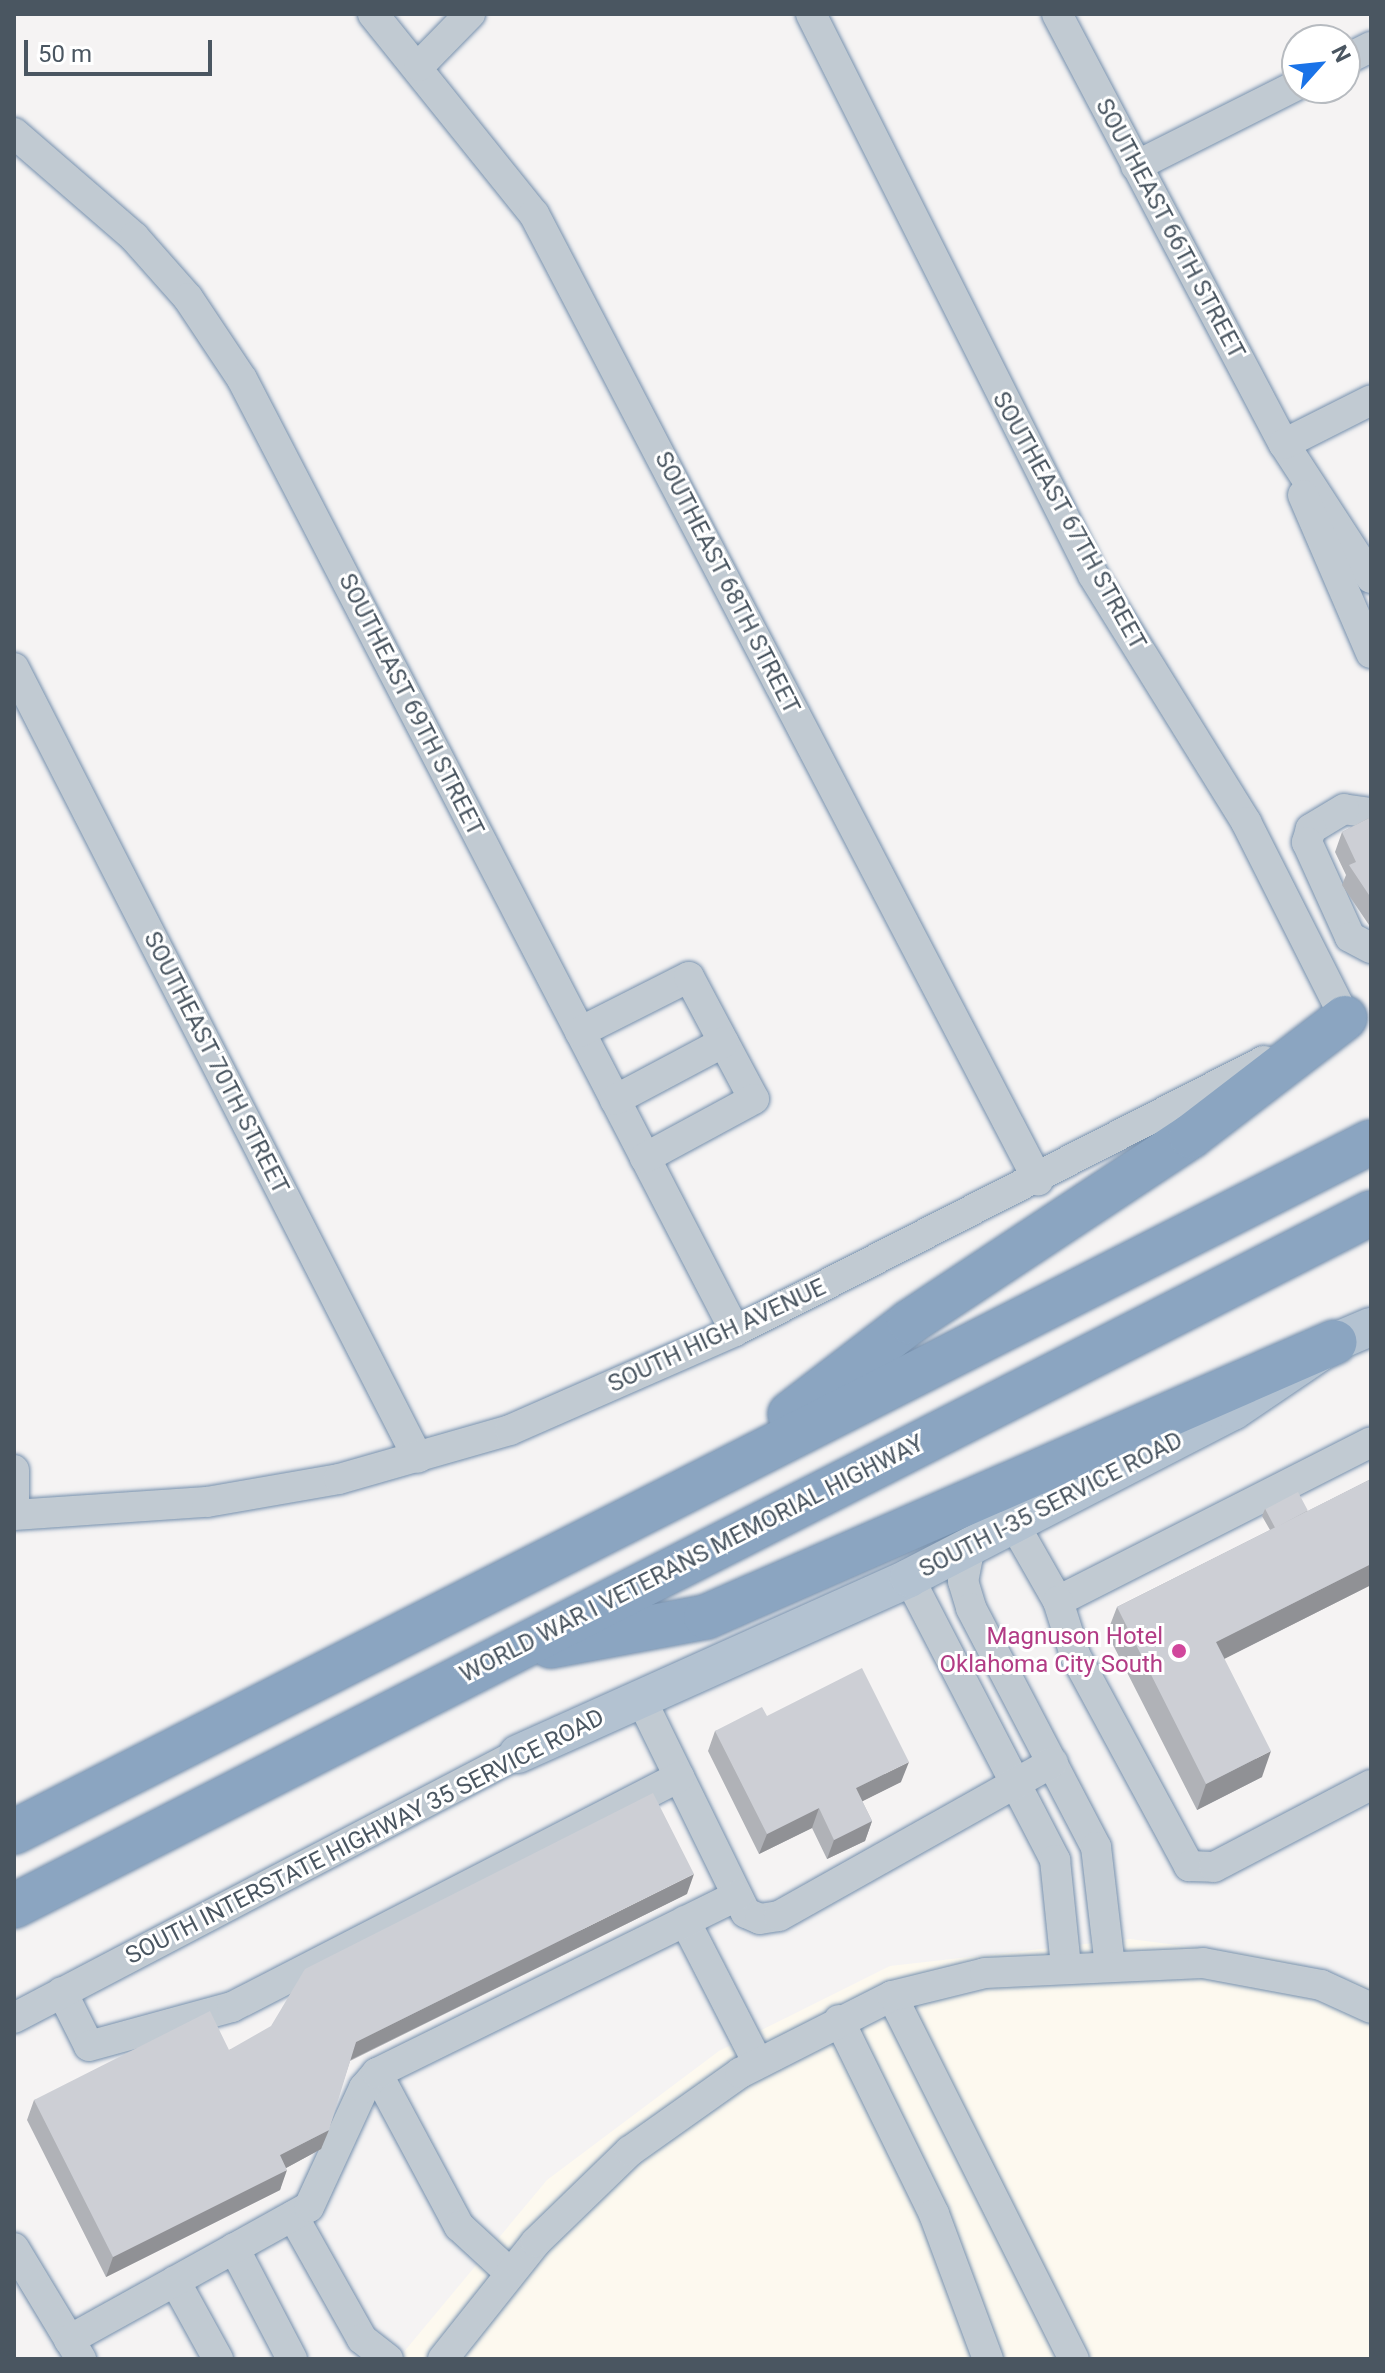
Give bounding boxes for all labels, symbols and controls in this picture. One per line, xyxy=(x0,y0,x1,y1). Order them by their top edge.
scale bar xyxy=(28,24,216,74)
north arrow xyxy=(1281,24,1361,104)
text: 50 m xyxy=(38,40,92,68)
text: N xyxy=(1326,41,1356,66)
street label: SOUTHEAST 66TH STREET xyxy=(1089,94,1251,364)
street label: SOUTHEAST 67TH STREET xyxy=(986,387,1152,655)
street label: SOUTHEAST 68TH STREET xyxy=(648,447,806,719)
street label: SOUTHEAST 69TH STREET xyxy=(332,569,490,841)
street label: SOUTHEAST 70TH STREET xyxy=(137,927,295,1199)
street label: SOUTH HIGH AVENUE xyxy=(604,1273,830,1399)
street label: SOUTH I-35 SERVICE ROAD xyxy=(914,1426,1188,1584)
street label: WORLD WAR I VETERANS MEMORIAL HIGHWAY xyxy=(455,1429,929,1689)
place label: Magnuson Hotel Oklahoma City South xyxy=(940,1623,1163,1679)
marker: Magnuson Hotel Oklahoma City South xyxy=(1170,1642,1188,1660)
street label: SOUTH INTERSTATE HIGHWAY 35 SERVICE ROAD xyxy=(121,1703,609,1971)

